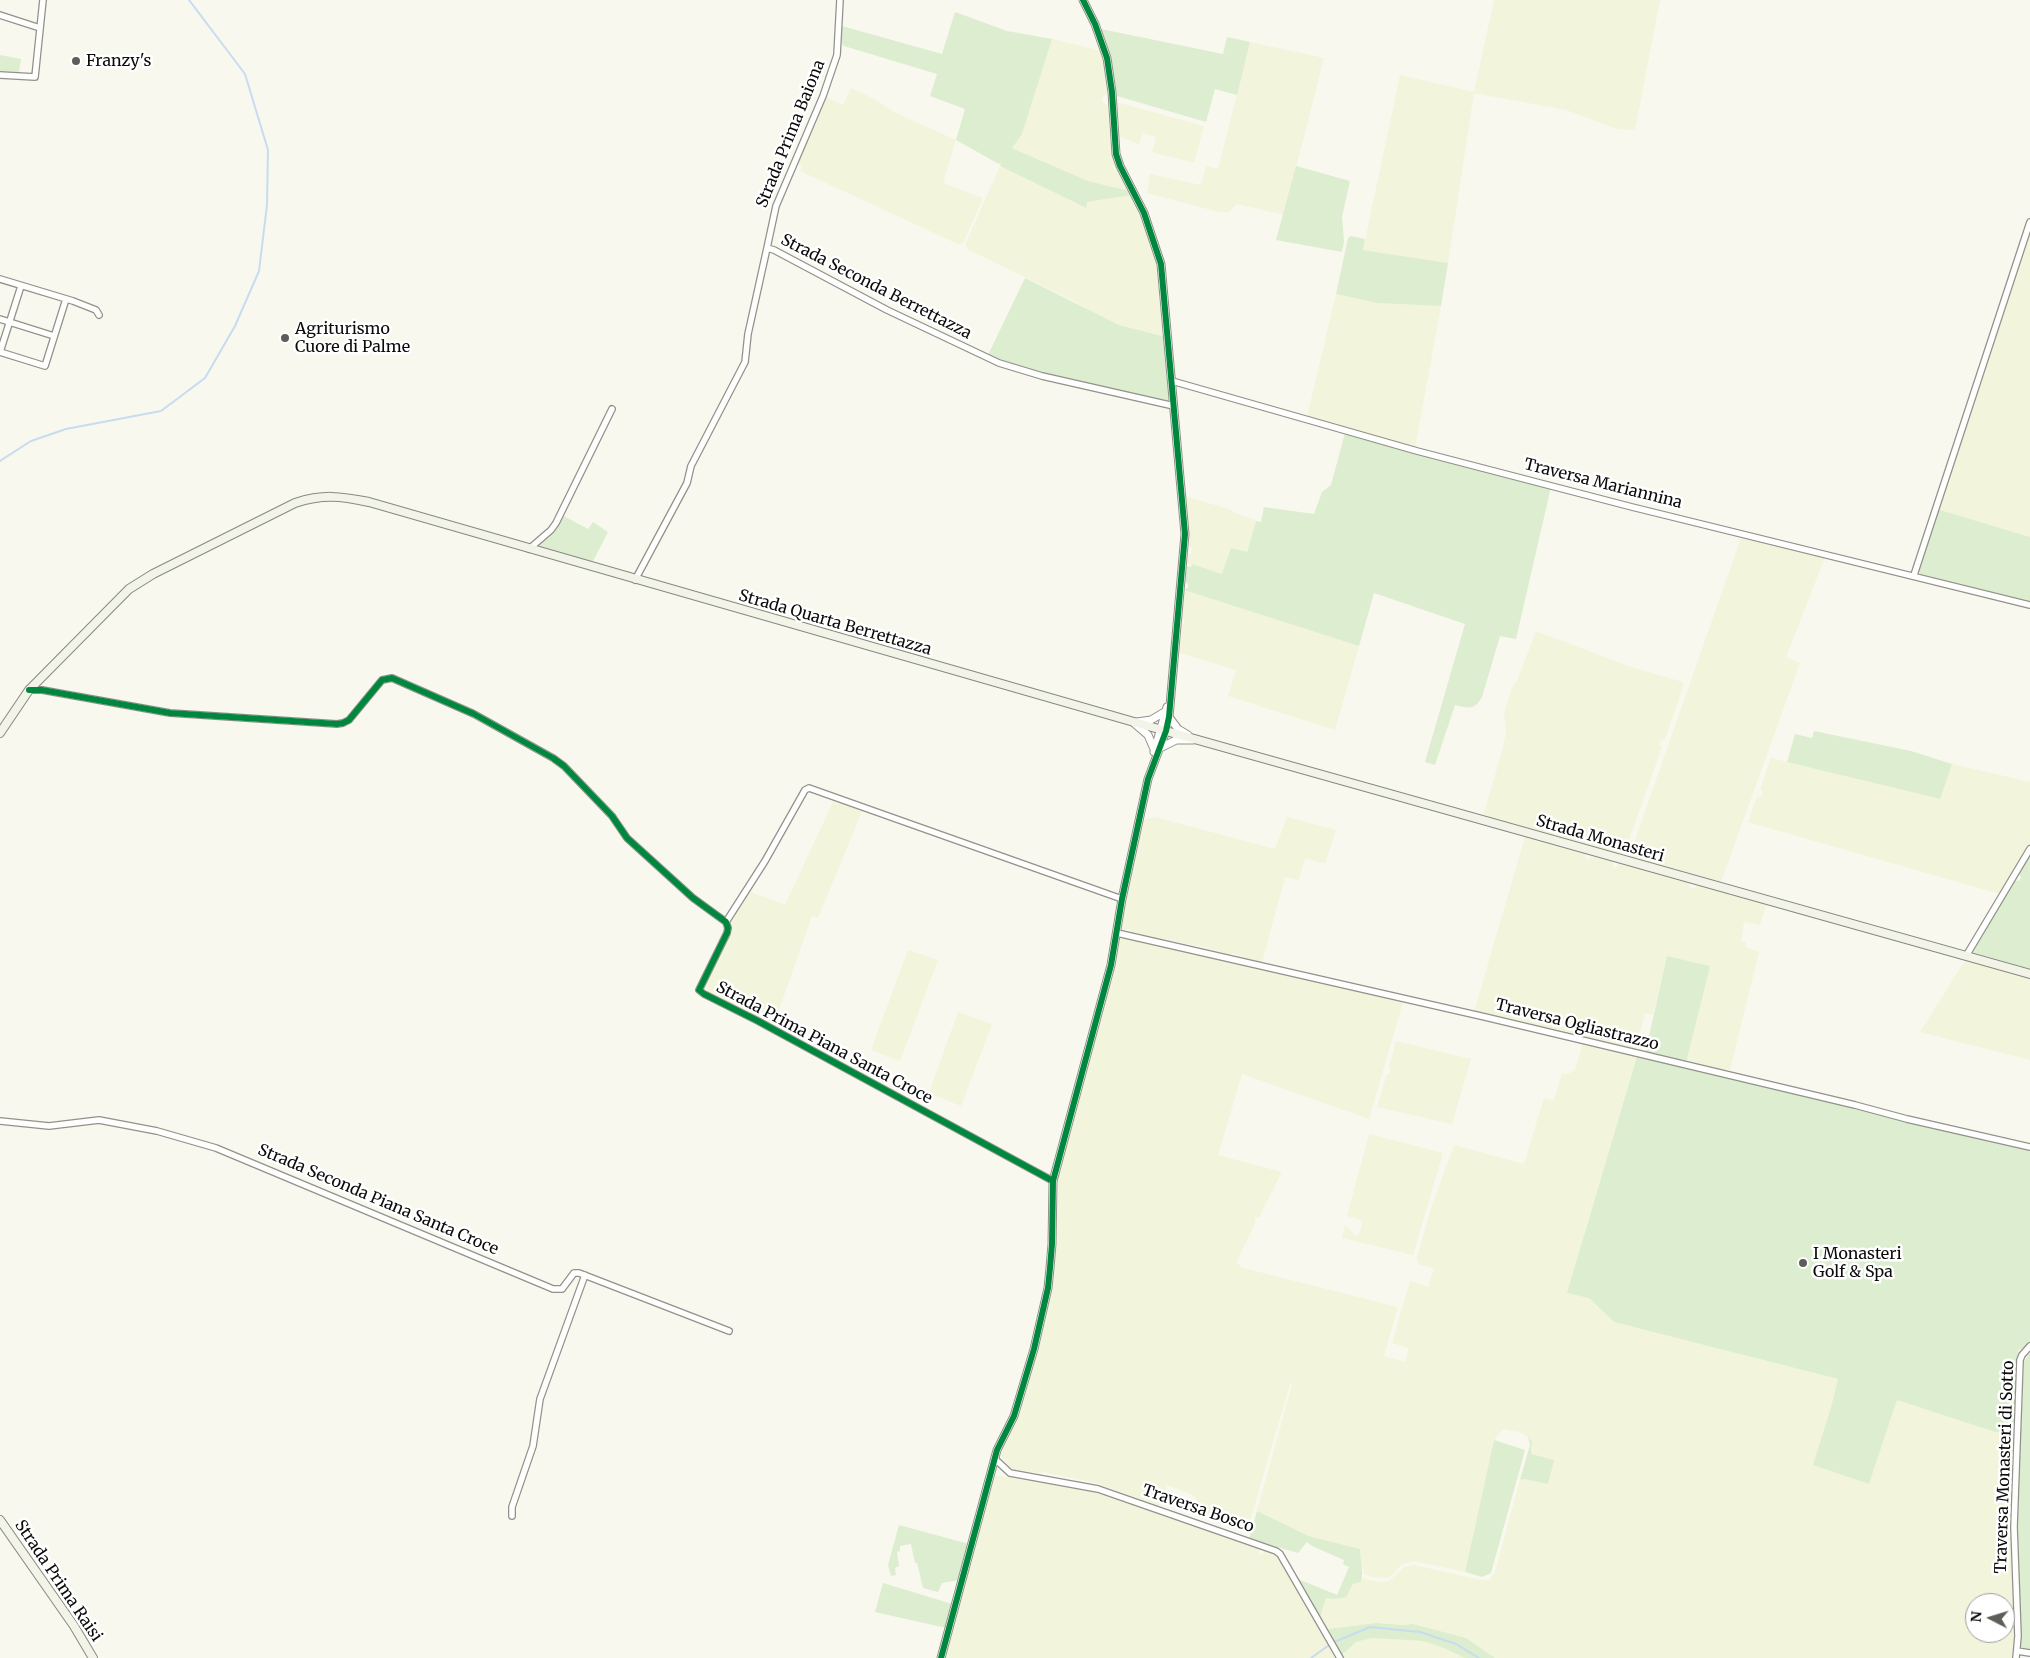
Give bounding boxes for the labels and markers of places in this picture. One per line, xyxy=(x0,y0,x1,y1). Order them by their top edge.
place label: Franzy's xyxy=(86,51,151,71)
marker: Franzy's xyxy=(70,55,82,67)
place label: Agriturismo Cuore di Palme xyxy=(295,319,410,357)
marker: Agriturismo Cuore di Palme xyxy=(279,332,291,344)
place label: I Monasteri Golf & Spa xyxy=(1813,1244,1902,1282)
marker: I Monasteri Golf & Spa xyxy=(1797,1257,1809,1269)

